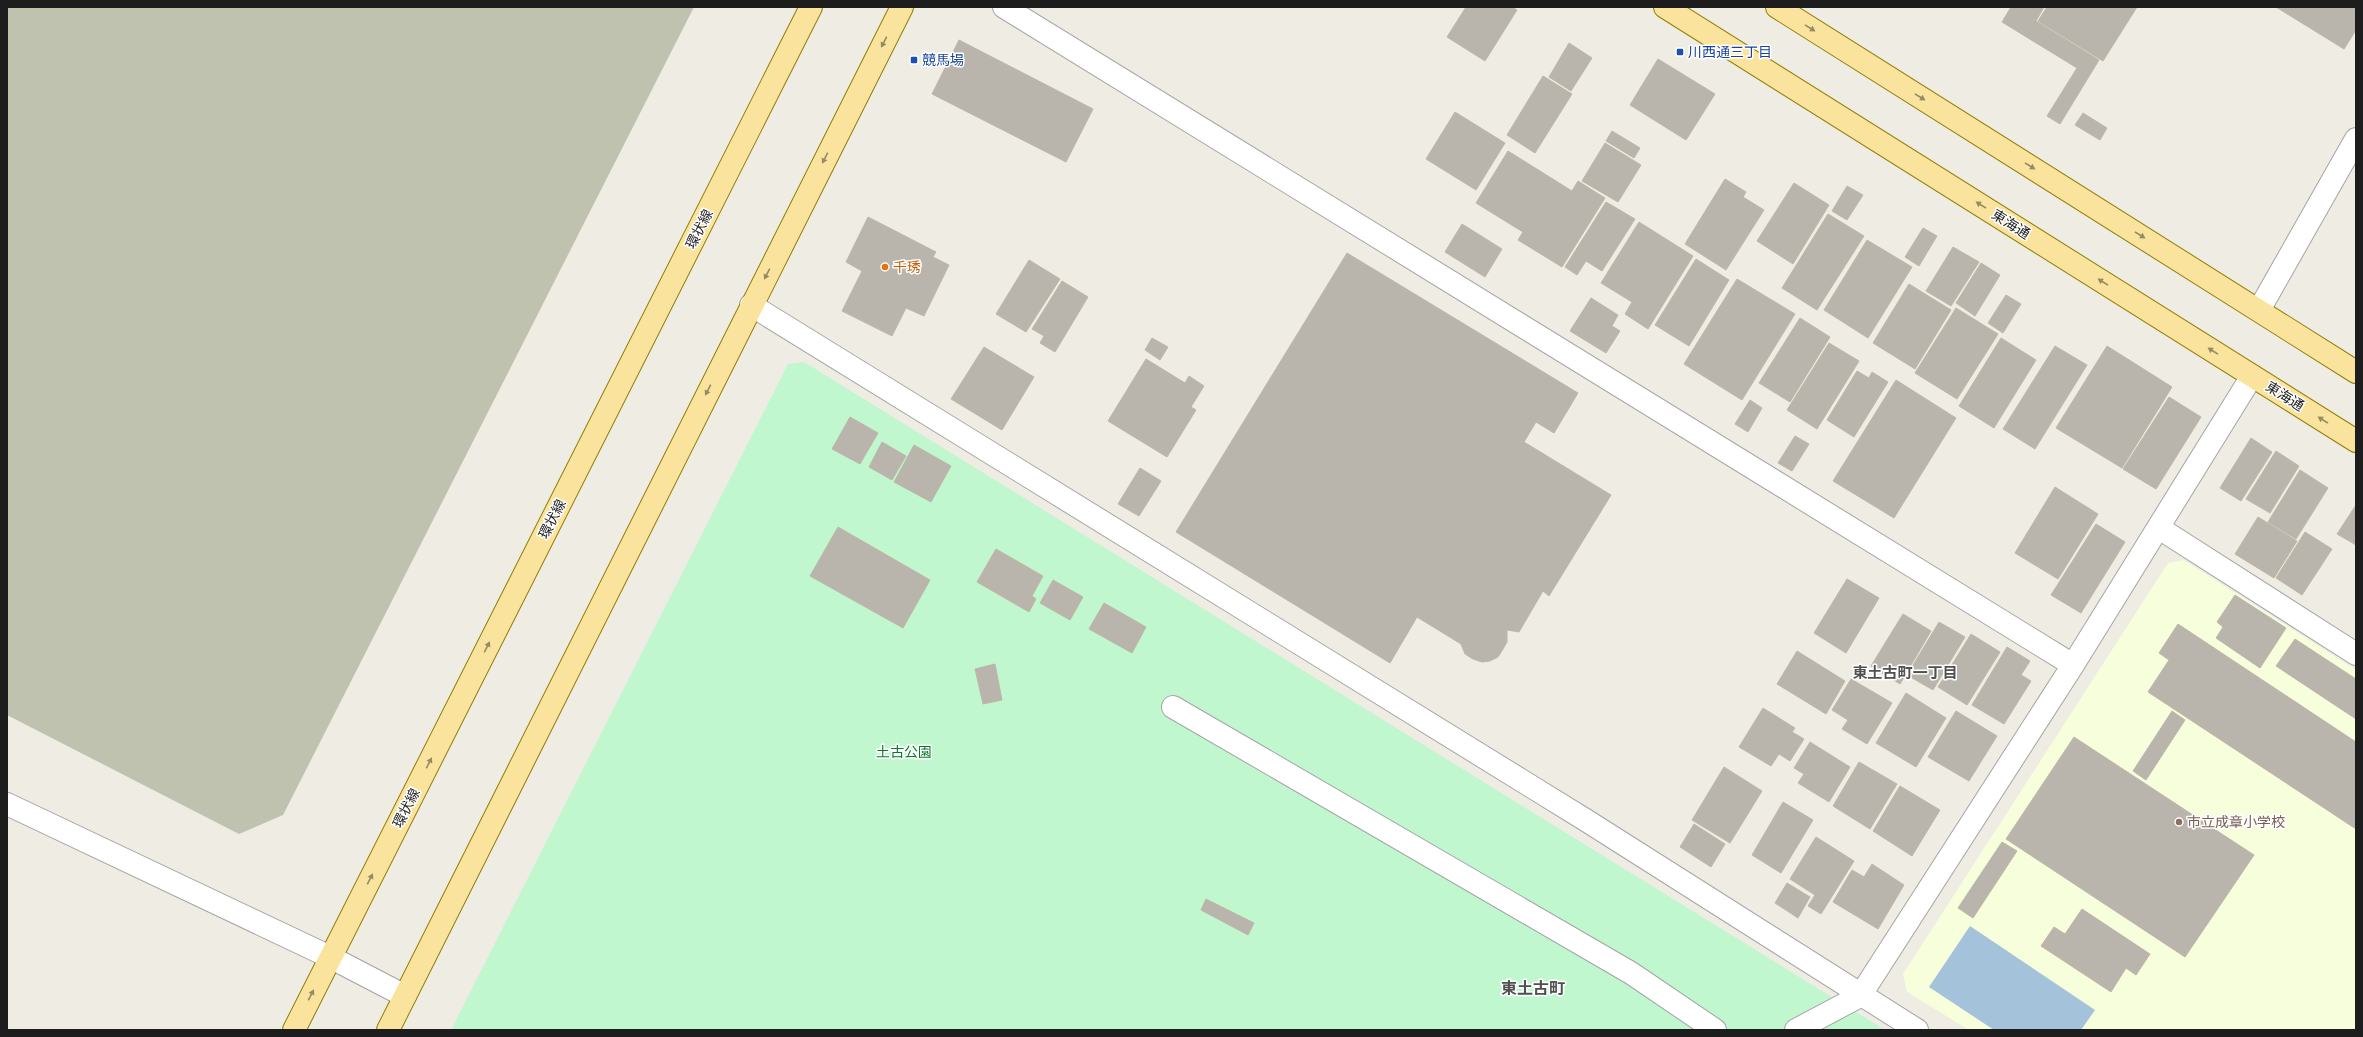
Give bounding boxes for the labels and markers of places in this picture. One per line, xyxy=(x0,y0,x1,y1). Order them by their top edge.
place label: 川西通三丁目 xyxy=(1688,44,1772,61)
marker: 川西通三丁目 xyxy=(1675,47,1685,57)
place label: 競馬場 xyxy=(922,52,964,69)
marker: 競馬場 xyxy=(909,55,919,65)
place label: 千琇 xyxy=(893,259,921,276)
marker: 千琇 xyxy=(880,262,890,272)
place label: 市立成章小学校 xyxy=(2187,814,2285,831)
marker: 市立成章小学校 xyxy=(2174,817,2184,827)

